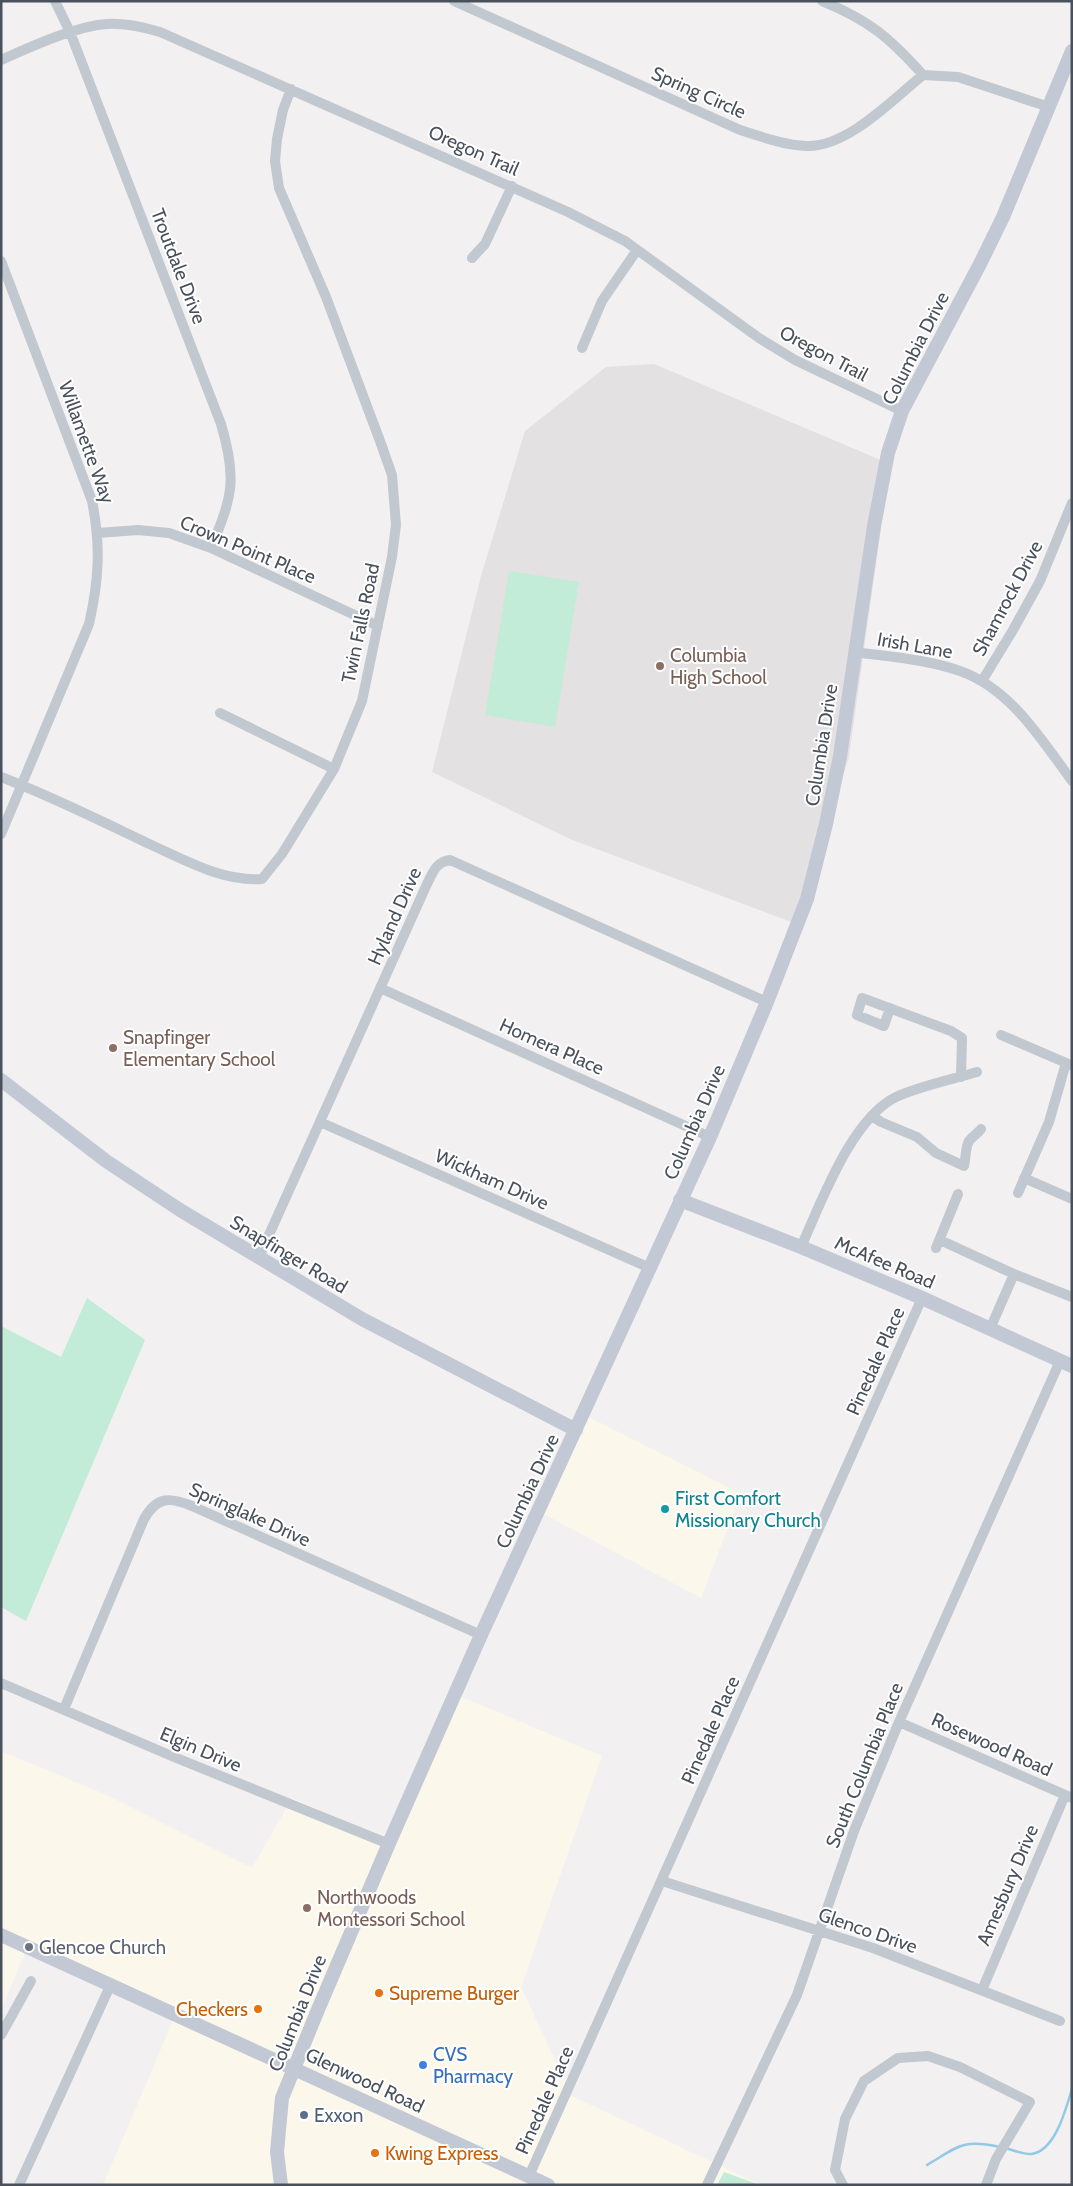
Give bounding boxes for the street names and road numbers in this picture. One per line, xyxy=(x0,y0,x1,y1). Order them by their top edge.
street label: Spring Circle xyxy=(648,61,750,124)
street label: Oregon Trail xyxy=(425,120,523,181)
street label: Troutdale Drive xyxy=(146,205,211,327)
street label: Columbia Drive xyxy=(877,288,954,409)
street label: Oregon Trail xyxy=(776,321,872,387)
street label: Willamette Way xyxy=(54,378,119,507)
street label: Crown Point Place xyxy=(176,511,319,589)
street label: Shamrock Drive xyxy=(967,536,1048,660)
street label: Twin Falls Road xyxy=(337,561,384,685)
street label: Irish Lane xyxy=(875,628,955,663)
street label: Columbia Drive xyxy=(800,682,843,808)
street label: Hyland Drive xyxy=(363,864,426,969)
street label: Homera Place xyxy=(496,1013,608,1080)
street label: Columbia Drive xyxy=(659,1061,730,1183)
street label: Wickham Drive xyxy=(431,1144,552,1215)
street label: Snapfinger Road xyxy=(226,1210,352,1298)
street label: McAfee Road xyxy=(831,1231,938,1294)
street label: Pinedale Place xyxy=(841,1303,910,1419)
street label: Columbia Drive xyxy=(491,1430,564,1552)
street label: Springlake Drive xyxy=(186,1478,314,1552)
street label: Pinedale Place xyxy=(676,1672,745,1788)
street label: South Columbia Place xyxy=(821,1679,908,1851)
street label: Rosewood Road xyxy=(928,1708,1056,1781)
street label: Elgin Drive xyxy=(157,1722,245,1777)
street label: Amesbury Drive xyxy=(972,1821,1043,1949)
street label: Glenco Drive xyxy=(815,1903,921,1958)
street label: Columbia Drive xyxy=(264,1951,331,2075)
street label: Pinedale Place xyxy=(510,2042,579,2158)
street label: Glenwood Road xyxy=(302,2043,428,2118)

